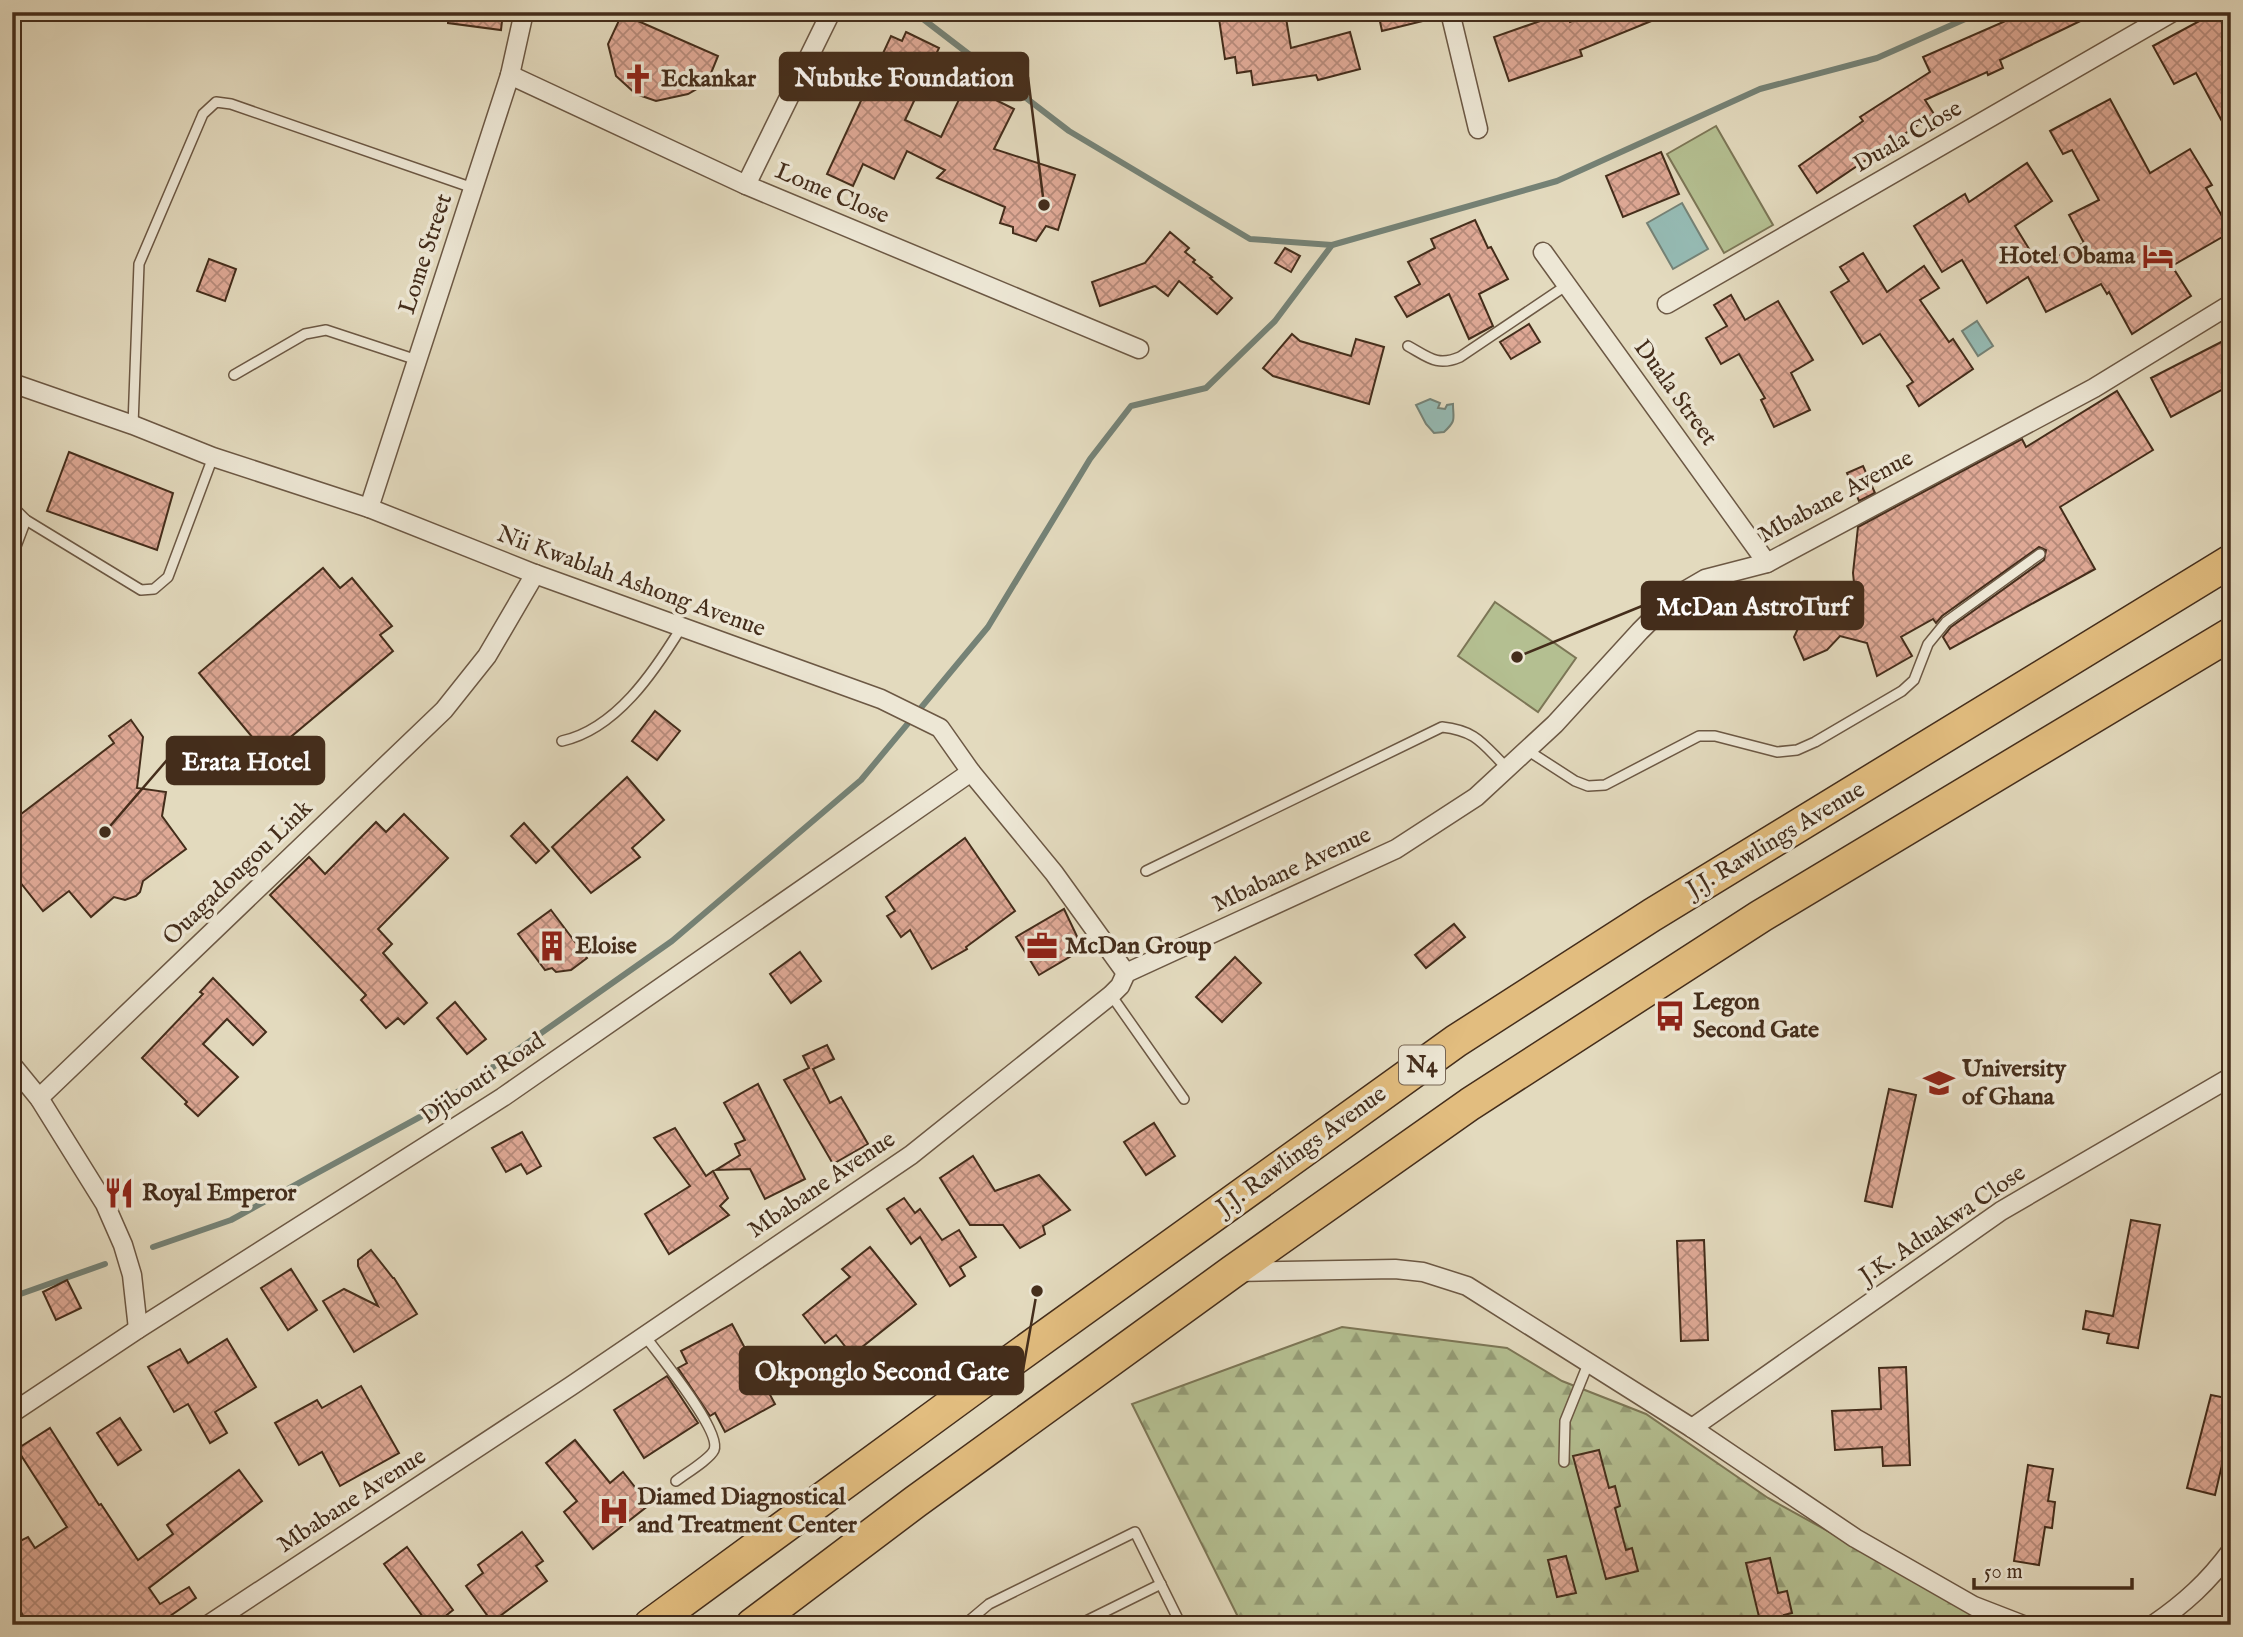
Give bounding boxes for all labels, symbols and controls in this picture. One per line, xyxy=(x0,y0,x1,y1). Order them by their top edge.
callout: Nubuke Foundation xyxy=(780,53,1028,100)
church icon: Eckankar xyxy=(621,62,655,96)
text: Nubuke Foundation xyxy=(793,62,1014,95)
place label: Eckankar xyxy=(661,64,756,95)
street label: Duala Close xyxy=(1848,94,1968,180)
street label: Lome Close xyxy=(770,156,894,232)
street label: Lome Street xyxy=(392,190,460,318)
hotel icon: Hotel Obama xyxy=(2141,239,2175,273)
place label: Hotel Obama xyxy=(1999,241,2136,272)
street label: Duala Street xyxy=(1626,334,1724,452)
street label: Mbabane Avenue xyxy=(1753,443,1919,551)
street label: Nii Kwablah Ashong Avenue xyxy=(492,519,770,645)
callout: McDan AstroTurf xyxy=(1642,582,1863,629)
text: McDan AstroTurf xyxy=(1657,591,1854,624)
callout: Erata Hotel xyxy=(167,737,324,784)
text: Erata Hotel xyxy=(182,746,311,779)
street label: J.J. Rawlings Avenue xyxy=(1679,775,1871,907)
street label: Ouagadougou Link xyxy=(156,793,320,952)
street label: Mbabane Avenue xyxy=(1208,820,1376,920)
building icon: Eloise xyxy=(535,929,569,963)
office icon: McDan Group xyxy=(1025,929,1059,963)
place label: Eloise xyxy=(575,931,637,962)
place label: McDan Group xyxy=(1065,931,1211,962)
place label: Legon Second Gate xyxy=(1693,987,1819,1046)
bus stop icon: Legon Second Gate xyxy=(1653,999,1687,1033)
street label: Djibouti Road xyxy=(415,1026,551,1132)
road number: N4 xyxy=(1399,1046,1445,1084)
place label: University of Ghana xyxy=(1961,1054,2067,1113)
school or university icon: University of Ghana xyxy=(1922,1066,1956,1100)
street label: J.J. Rawlings Avenue xyxy=(1209,1079,1393,1225)
street label: Mbabane Avenue xyxy=(742,1124,902,1246)
street label: J.K. Aduakwa Close xyxy=(1851,1158,2032,1294)
restaurant icon: Royal Emperor xyxy=(102,1176,136,1210)
place label: Royal Emperor xyxy=(142,1178,297,1209)
callout: Okponglo Second Gate xyxy=(740,1347,1023,1394)
text: Okponglo Second Gate xyxy=(755,1356,1009,1389)
street label: Mbabane Avenue xyxy=(272,1441,432,1561)
place label: Diamed Diagnostical and Treatment Center xyxy=(637,1482,857,1541)
hospital icon: Diamed Diagnostical and Treatment Center xyxy=(597,1494,631,1528)
scale bar xyxy=(1974,1546,2131,1590)
text: 50 m xyxy=(1984,1559,2023,1586)

